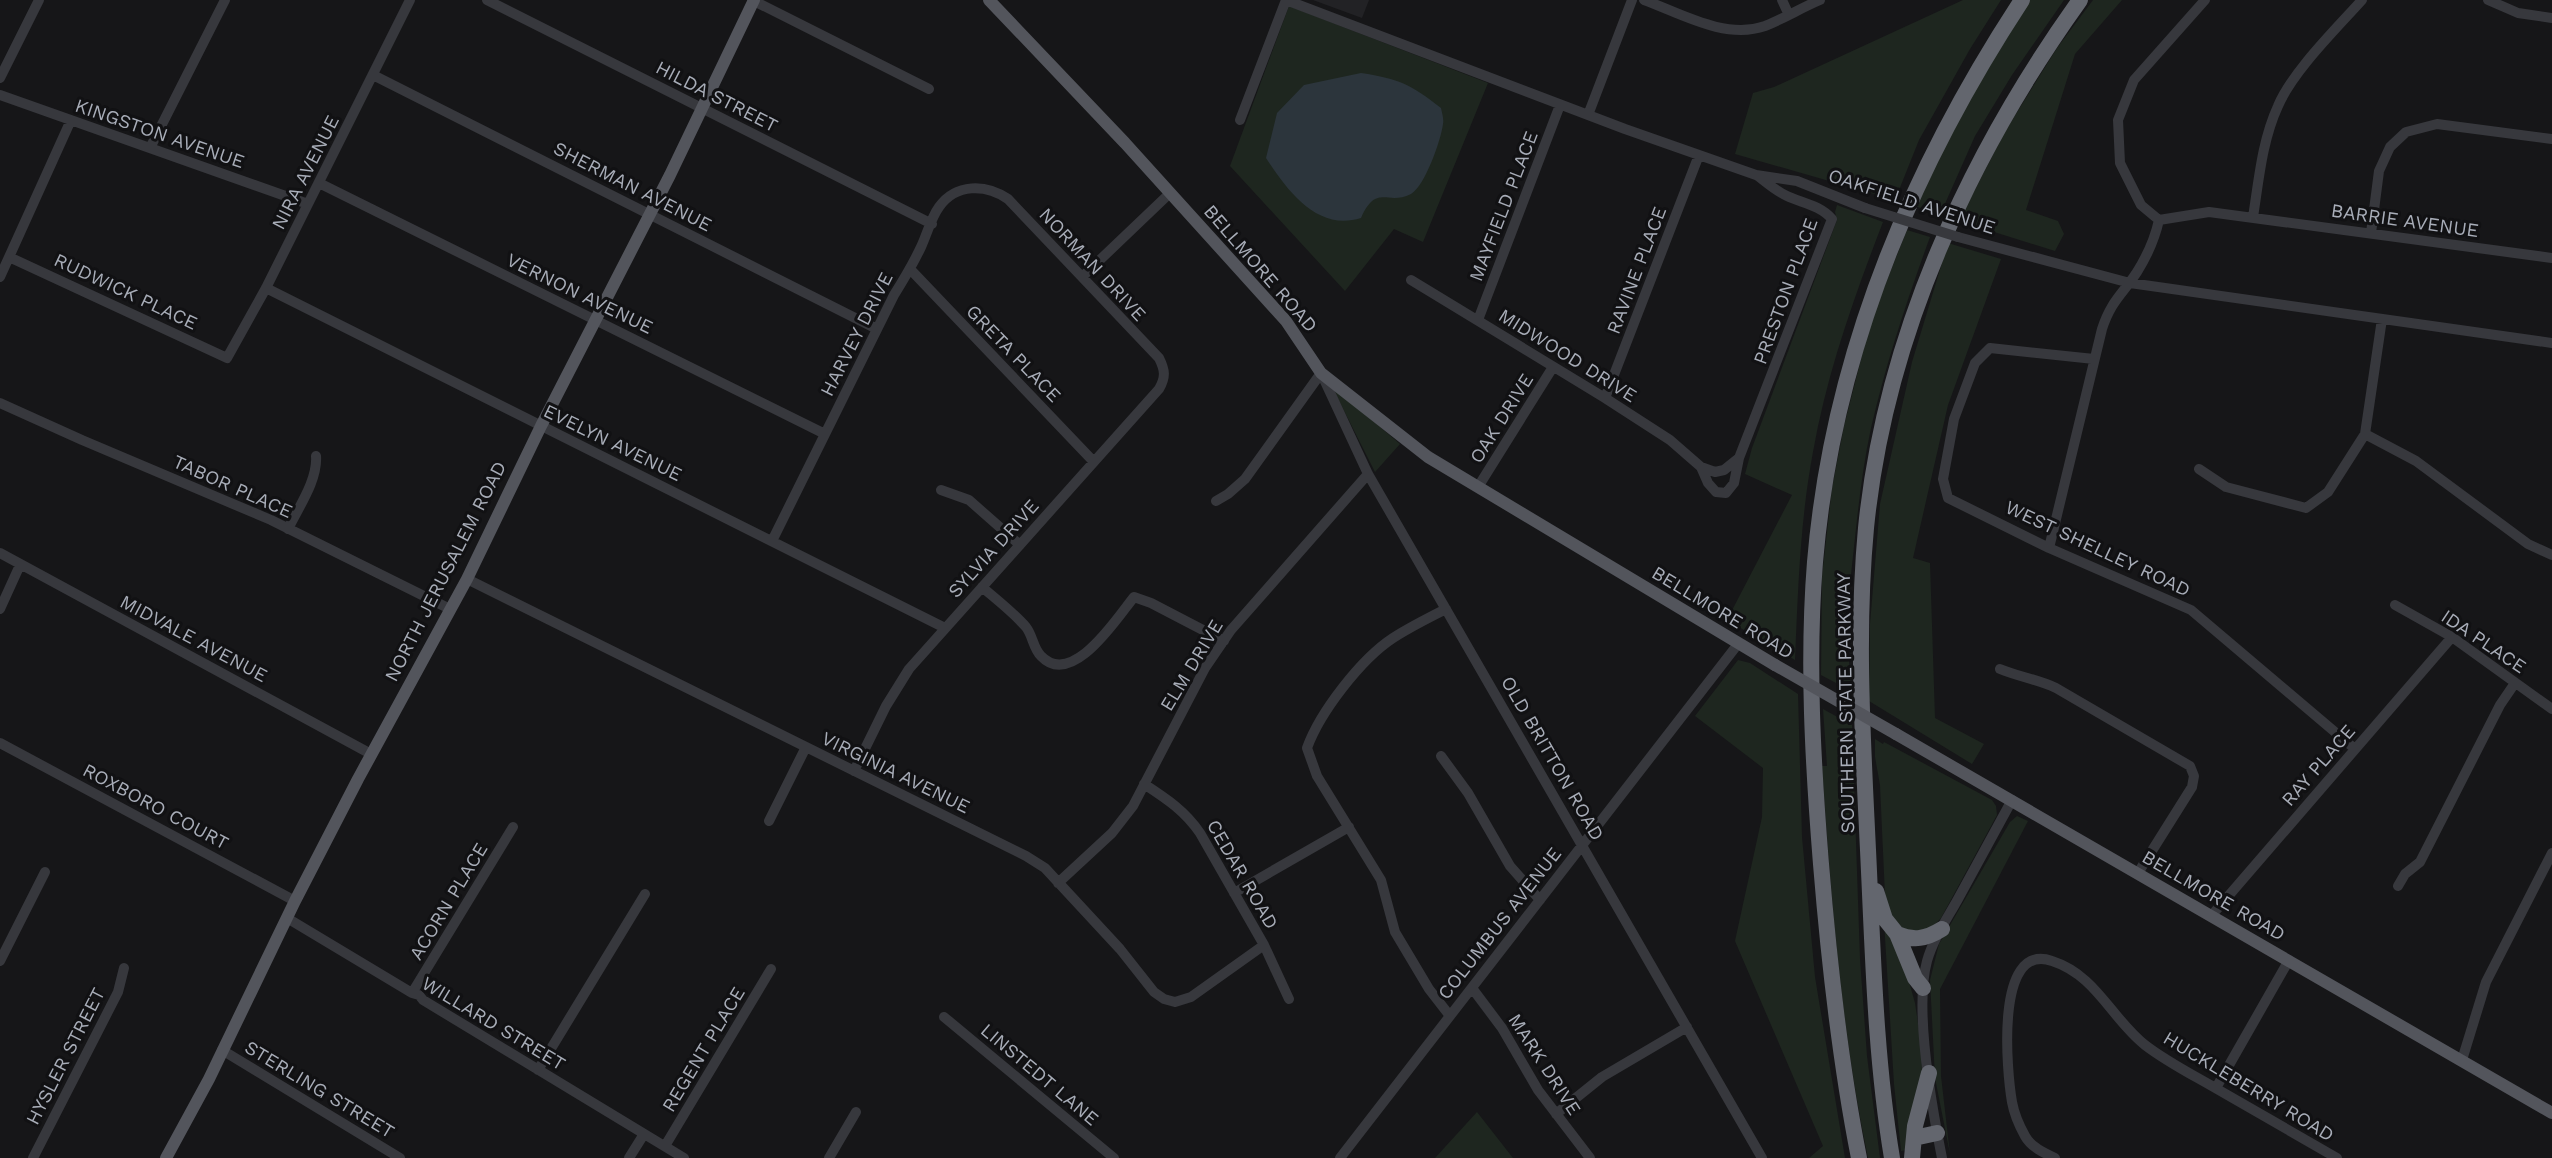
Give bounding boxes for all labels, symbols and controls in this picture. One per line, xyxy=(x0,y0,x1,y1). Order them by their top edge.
street label: HILDA STREET xyxy=(652,56,782,137)
street label: KINGSTON AVENUE xyxy=(72,94,248,173)
street label: NIRA AVENUE xyxy=(267,111,344,233)
street label: MAYFIELD PLACE xyxy=(1464,128,1543,285)
street label: SHERMAN AVENUE xyxy=(550,137,716,236)
street label: OAKFIELD AVENUE xyxy=(1825,164,1998,239)
street label: BARRIE AVENUE xyxy=(2330,199,2480,242)
street label: BELLMORE ROAD xyxy=(1199,200,1322,337)
street label: NORMAN DRIVE xyxy=(1034,203,1151,326)
street label: RAVINE PLACE xyxy=(1602,203,1671,337)
street label: PRESTON PLACE xyxy=(1748,215,1823,367)
street label: RUDWICK PLACE xyxy=(50,248,201,335)
street label: VERNON AVENUE xyxy=(503,248,657,339)
street label: HARVEY DRIVE xyxy=(815,268,898,400)
street label: GRETA PLACE xyxy=(961,300,1066,407)
street label: MIDWOOD DRIVE xyxy=(1494,304,1641,407)
street label: OAK DRIVE xyxy=(1465,369,1538,467)
street label: EVELYN AVENUE xyxy=(540,399,686,486)
street label: TABOR PLACE xyxy=(170,450,296,523)
street label: NORTH JERUSALEM ROAD xyxy=(380,457,511,685)
street label: SYLVIA DRIVE xyxy=(943,494,1044,602)
street label: WEST SHELLEY ROAD xyxy=(2002,495,2194,601)
street label: BELLMORE ROAD xyxy=(1648,561,1798,664)
street label: SOUTHERN STATE PARKWAY xyxy=(1832,572,1859,834)
street label: MIDVALE AVENUE xyxy=(116,590,271,687)
street label: IDA PLACE xyxy=(2437,605,2531,678)
street label: ELM DRIVE xyxy=(1155,615,1228,715)
street label: OLD BRITTON ROAD xyxy=(1496,672,1609,845)
street label: RAY PLACE xyxy=(2277,720,2360,811)
street label: VIRGINIA AVENUE xyxy=(818,727,974,818)
street label: ROXBORO COURT xyxy=(79,758,233,855)
street label: CEDAR ROAD xyxy=(1202,815,1283,933)
street label: ACORN PLACE xyxy=(404,838,492,964)
street label: COLUMBUS AVENUE xyxy=(1433,843,1566,1004)
street label: BELLMORE ROAD xyxy=(2138,845,2289,946)
street label: WILLARD STREET xyxy=(418,971,570,1075)
street label: REGENT PLACE xyxy=(657,982,750,1116)
street label: HYSLER STREET xyxy=(21,984,110,1129)
street label: MARK DRIVE xyxy=(1503,1009,1586,1119)
street label: LINSTEDT LANE xyxy=(976,1018,1103,1130)
street label: HUCKLEBERRY ROAD xyxy=(2159,1026,2338,1146)
street label: STERLING STREET xyxy=(241,1036,399,1143)

